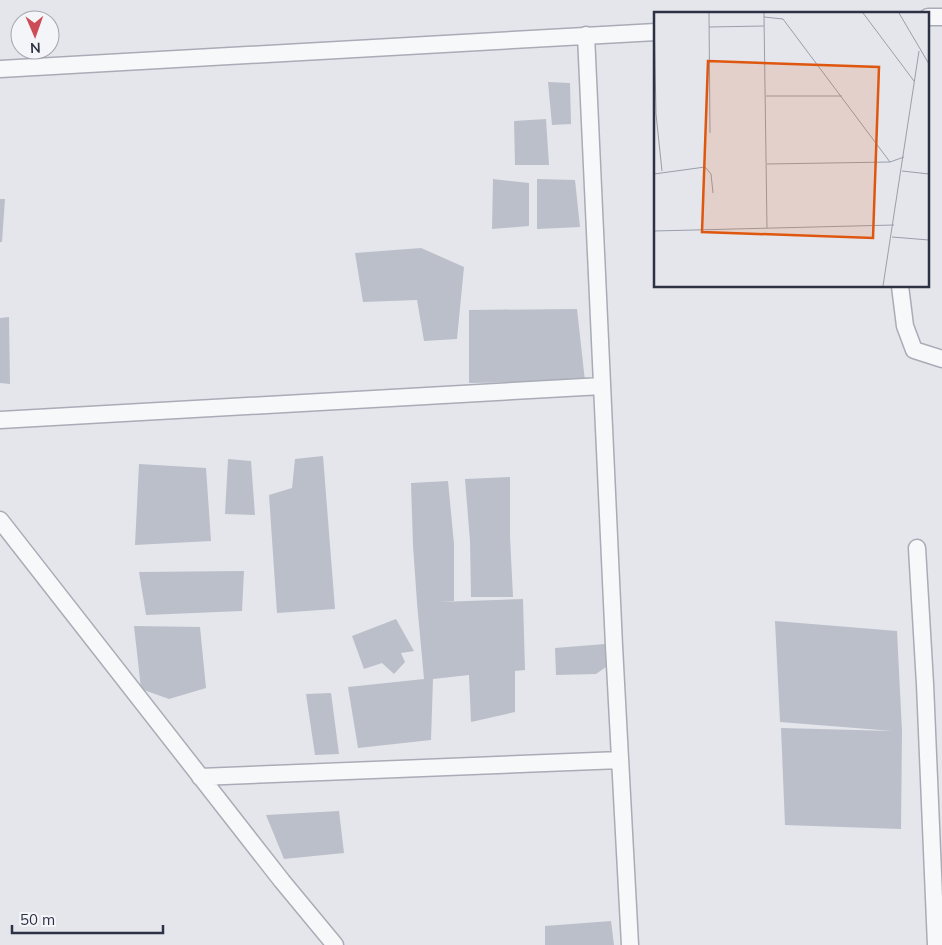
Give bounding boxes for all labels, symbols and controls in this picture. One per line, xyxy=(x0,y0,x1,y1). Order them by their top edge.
north arrow xyxy=(10,10,60,60)
inset map xyxy=(654,12,930,288)
text: N xyxy=(30,39,41,57)
scale bar xyxy=(12,902,164,934)
text: 50 m xyxy=(20,910,55,929)

